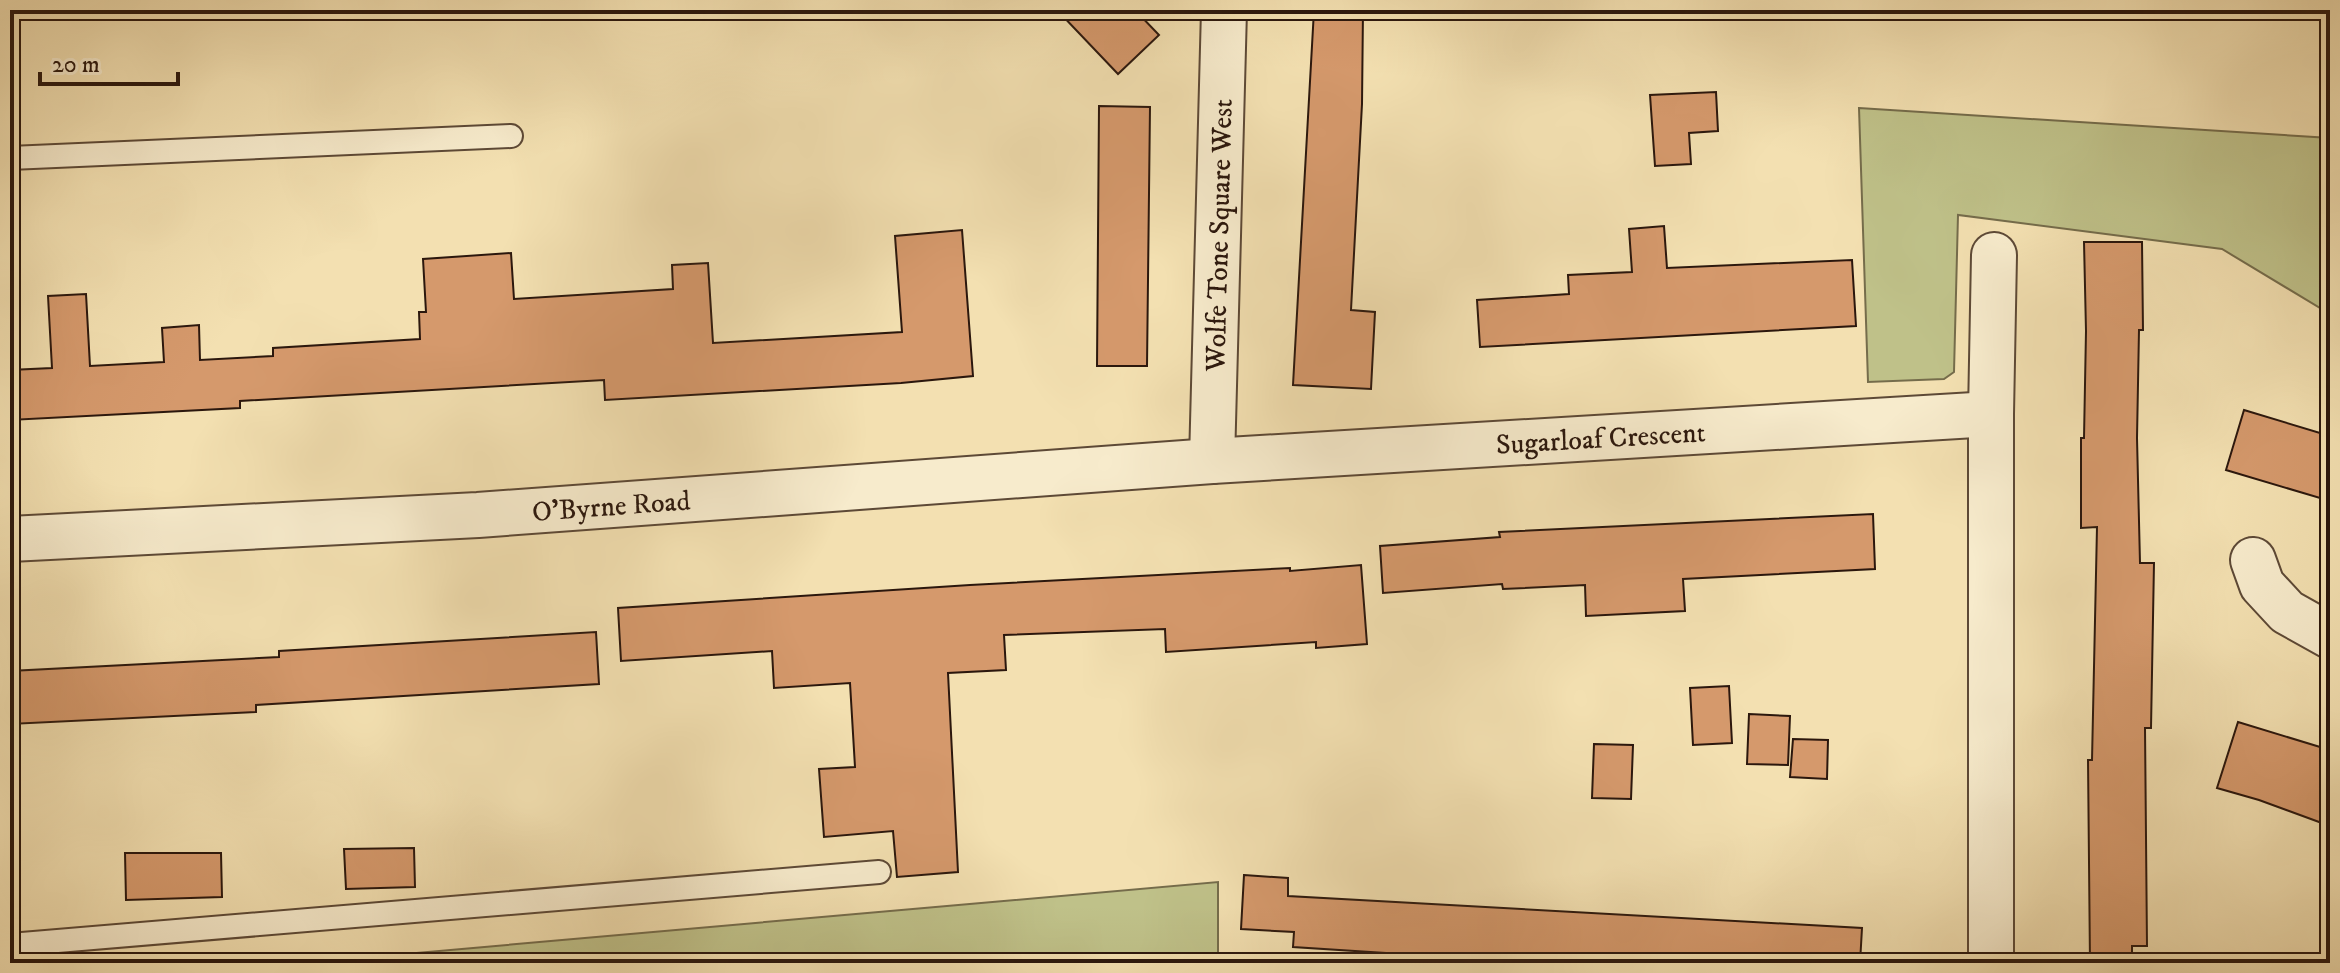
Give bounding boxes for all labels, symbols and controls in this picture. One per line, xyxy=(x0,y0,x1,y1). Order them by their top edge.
scale bar xyxy=(40,36,178,86)
text: 20 m xyxy=(52,50,100,80)
street label: Wolfe Tone Square West xyxy=(1198,98,1241,373)
street label: Sugarloaf Crescent xyxy=(1495,415,1707,463)
street label: O'Byrne Road xyxy=(531,483,692,530)

